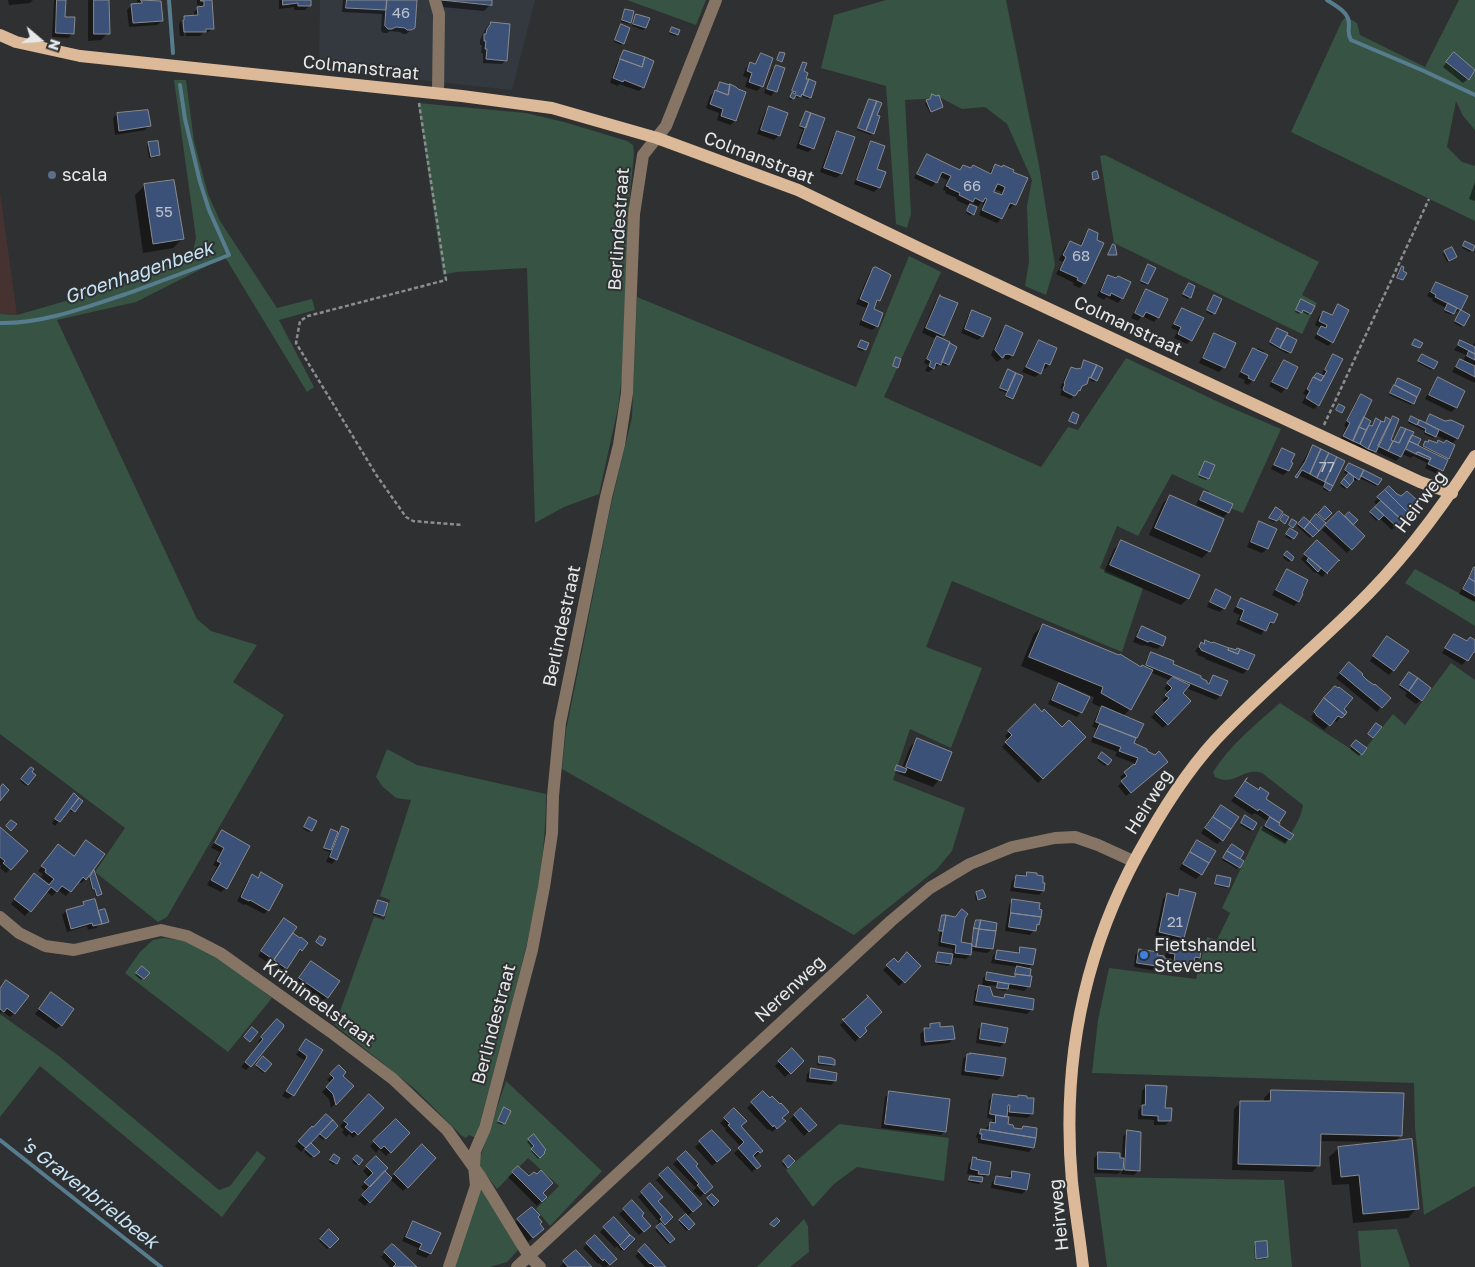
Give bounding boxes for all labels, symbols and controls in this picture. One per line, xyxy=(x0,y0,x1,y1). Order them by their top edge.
house number: 46 xyxy=(392,4,410,22)
north arrow xyxy=(15,15,65,65)
text: N xyxy=(45,37,64,52)
street label: Colmanstraat xyxy=(302,51,420,85)
street label: Colmanstraat xyxy=(701,127,817,189)
place label: scala xyxy=(62,164,107,186)
street label: Berlindestraat xyxy=(604,167,634,291)
marker: scala xyxy=(46,169,58,181)
house number: 66 xyxy=(963,177,981,195)
house number: 55 xyxy=(155,203,173,221)
water label: Groenhagenbeek xyxy=(62,237,216,309)
house number: 68 xyxy=(1072,247,1090,265)
street label: Colmanstraat xyxy=(1070,292,1186,360)
house number: 77 xyxy=(1319,458,1335,476)
street label: Heirweg xyxy=(1391,467,1451,537)
street label: Berlindestraat xyxy=(539,563,585,689)
street label: Heirweg xyxy=(1121,766,1177,838)
house number: 21 xyxy=(1167,913,1183,931)
place label: Fietshandel Stevens xyxy=(1154,934,1256,976)
marker: Fietshandel Stevens xyxy=(1138,949,1150,961)
street label: Nerenweg xyxy=(750,951,830,1027)
street label: Krimineelstraat xyxy=(259,955,379,1051)
street label: Berlindestraat xyxy=(468,961,520,1087)
water label: 's Gravenbrielbeek xyxy=(16,1132,162,1254)
street label: Heirweg xyxy=(1044,1178,1074,1252)

